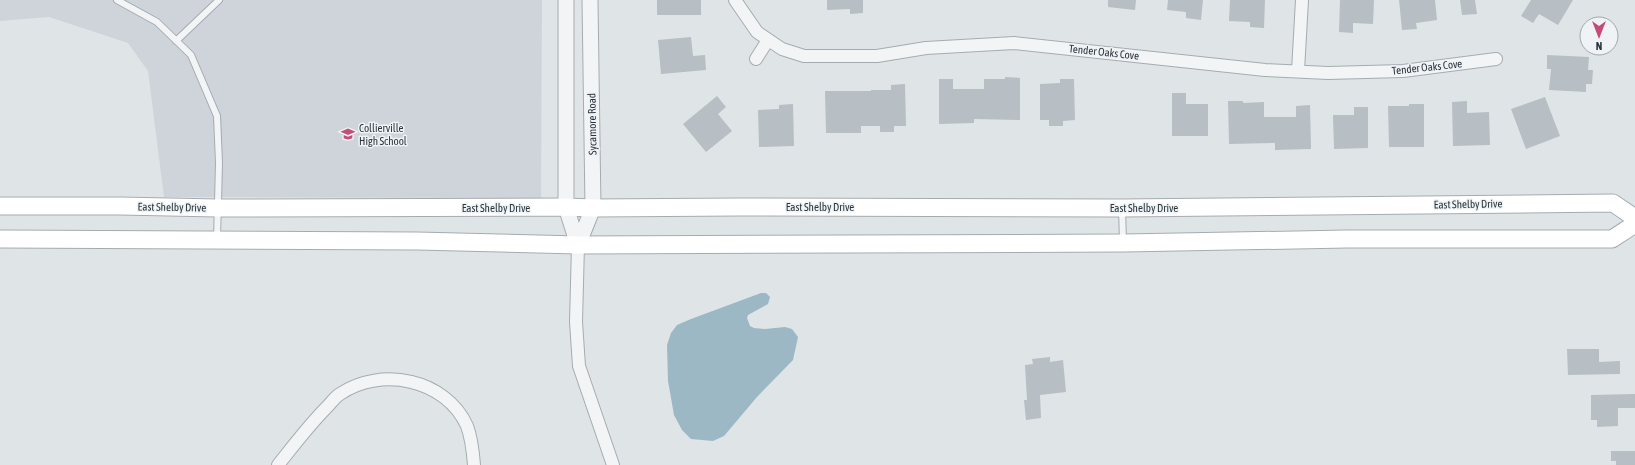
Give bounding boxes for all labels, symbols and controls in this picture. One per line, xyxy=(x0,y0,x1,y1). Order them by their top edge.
north arrow xyxy=(1579,16,1619,56)
text: N xyxy=(1596,40,1602,52)
street label: Tender Oaks Cove xyxy=(1068,42,1140,62)
street label: Tender Oaks Cove xyxy=(1391,57,1463,77)
street label: Sycamore Road xyxy=(585,93,599,155)
place label: Collierville High School xyxy=(359,122,407,147)
school or university icon: Collierville High School xyxy=(340,126,356,142)
street label: East Shelby Drive xyxy=(1434,197,1502,211)
street label: East Shelby Drive xyxy=(138,200,206,214)
street label: East Shelby Drive xyxy=(786,201,854,213)
street label: East Shelby Drive xyxy=(462,202,530,214)
street label: East Shelby Drive xyxy=(1110,202,1178,214)

